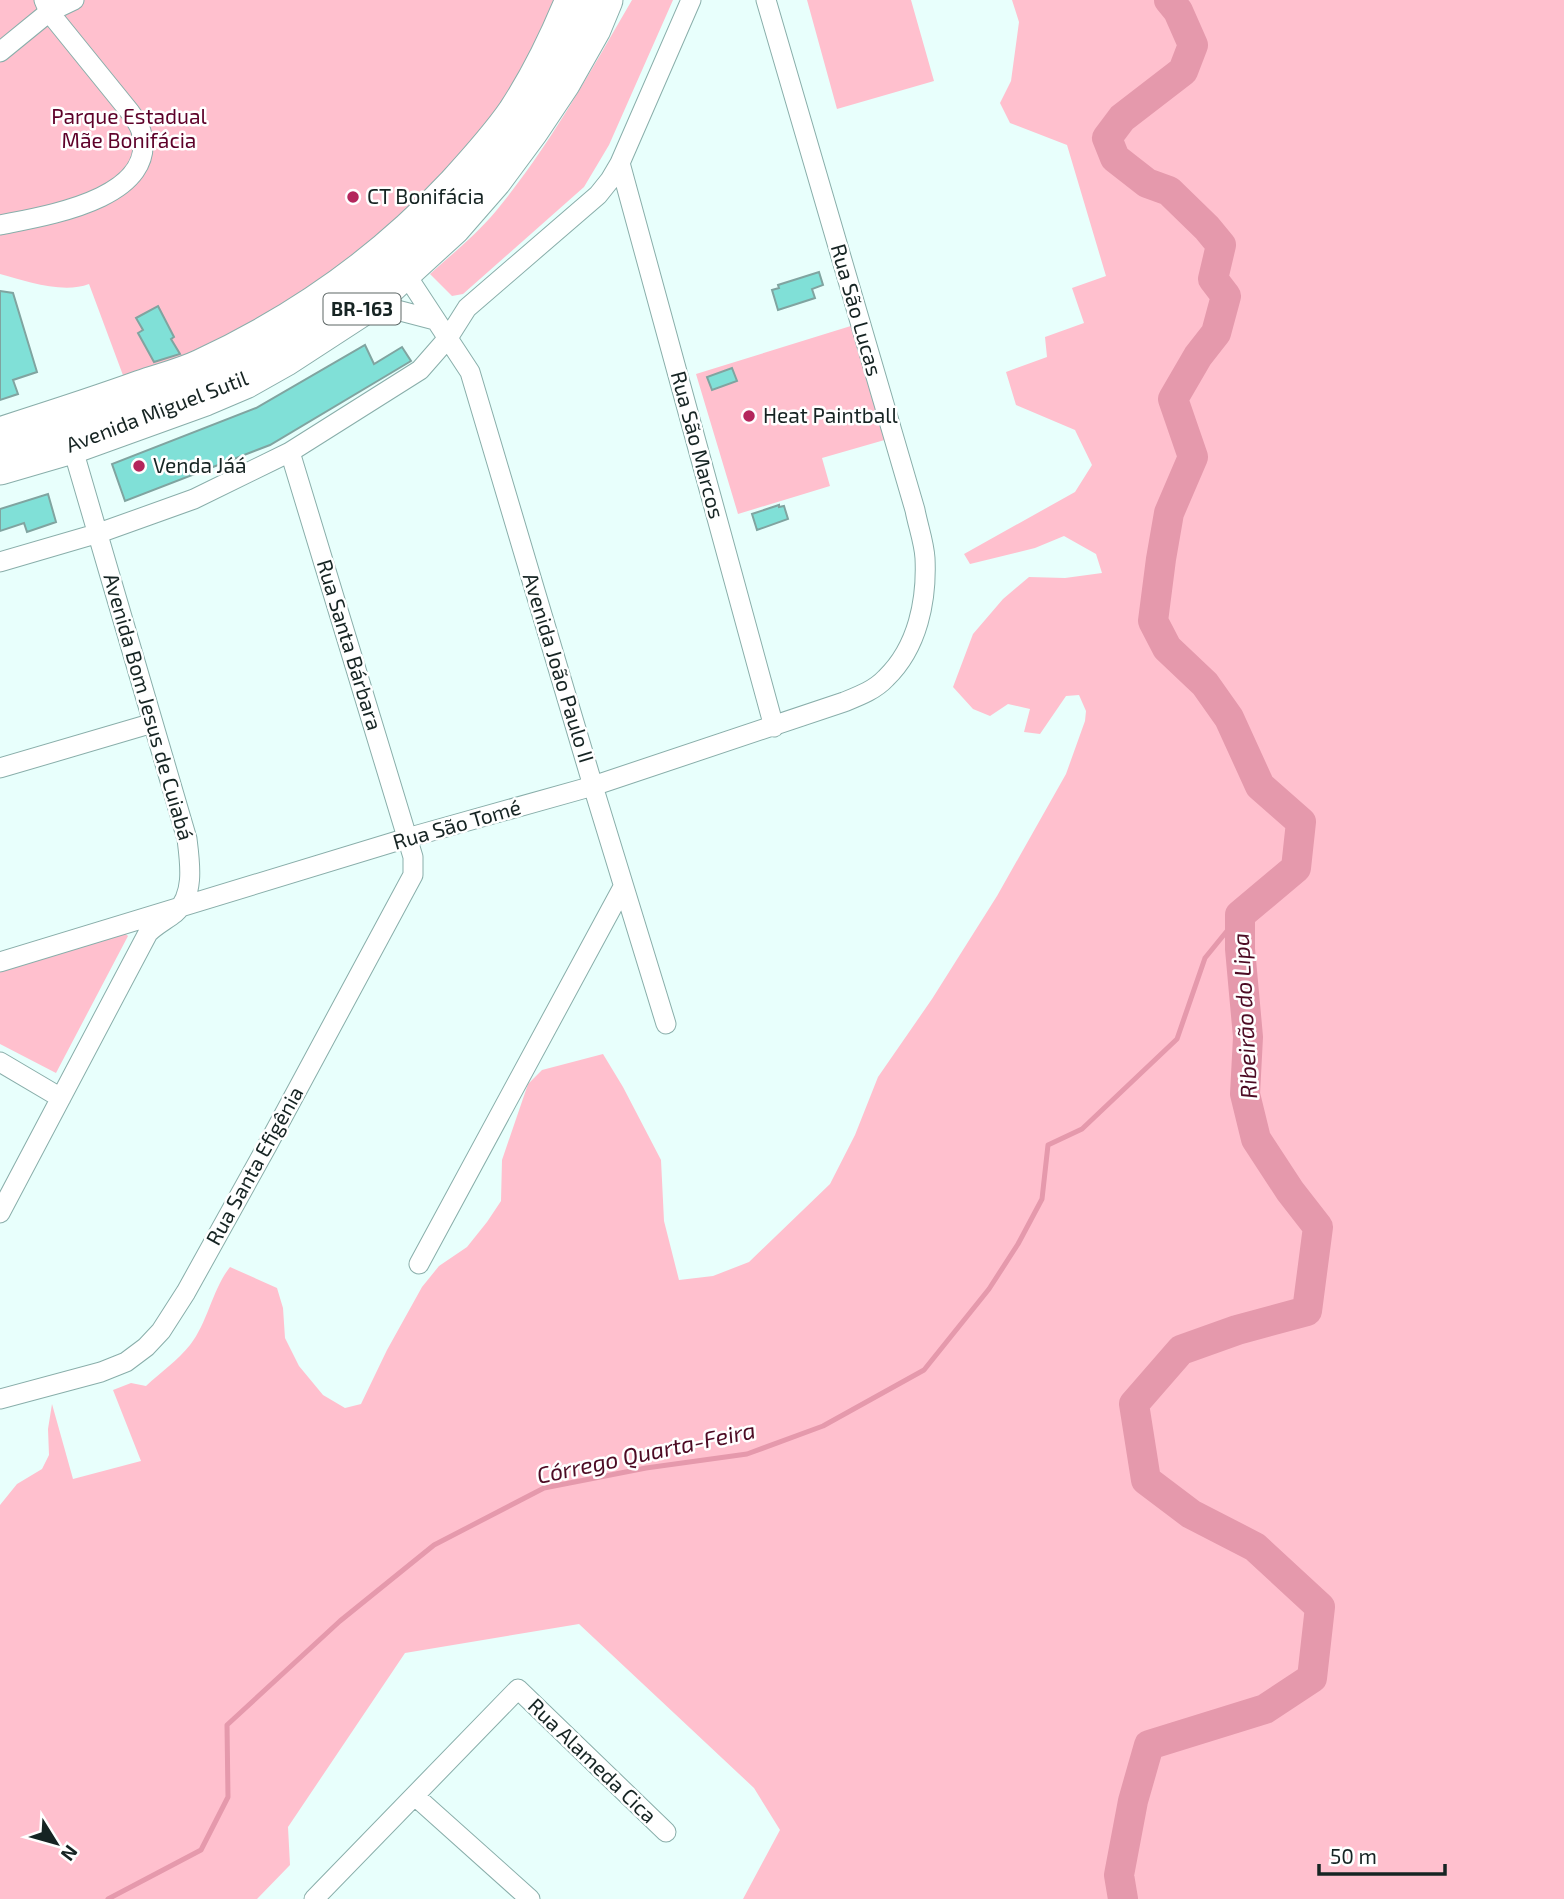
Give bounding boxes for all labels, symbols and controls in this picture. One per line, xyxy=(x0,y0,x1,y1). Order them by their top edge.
park label: Parque Estadual Mãe Bonifácia xyxy=(51,103,208,152)
place label: CT Bonifácia xyxy=(367,183,484,208)
marker: CT Bonifácia xyxy=(345,189,361,205)
street label: Rua São Lucas xyxy=(827,241,888,379)
road number: BR-163 xyxy=(324,294,400,324)
street label: Avenida Miguel Sutil xyxy=(62,364,252,457)
street label: Rua São Marcos xyxy=(667,368,730,521)
place label: Heat Paintball xyxy=(763,402,898,427)
marker: Heat Paintball xyxy=(741,408,757,424)
place label: Venda Jáá xyxy=(153,452,247,477)
marker: Venda Jáá xyxy=(131,458,147,474)
street label: Rua Santa Bárbara xyxy=(313,556,388,733)
street label: Avenida Bom Jesus de Cuiabá xyxy=(99,570,200,843)
street label: Avenida João Paulo II xyxy=(519,570,600,765)
street label: Rua São Tomé xyxy=(390,793,524,854)
water label: Ribeirão do Lipa xyxy=(1226,932,1262,1100)
street label: Rua Santa Efigênia xyxy=(200,1082,308,1249)
water label: Córrego Quarta-Feira xyxy=(534,1415,758,1489)
street label: Rua Alameda Cica xyxy=(524,1692,662,1827)
north arrow xyxy=(21,1808,91,1878)
scale bar xyxy=(1319,1832,1445,1876)
text: N xyxy=(57,1841,83,1866)
text: 50 m xyxy=(1330,1843,1377,1868)

